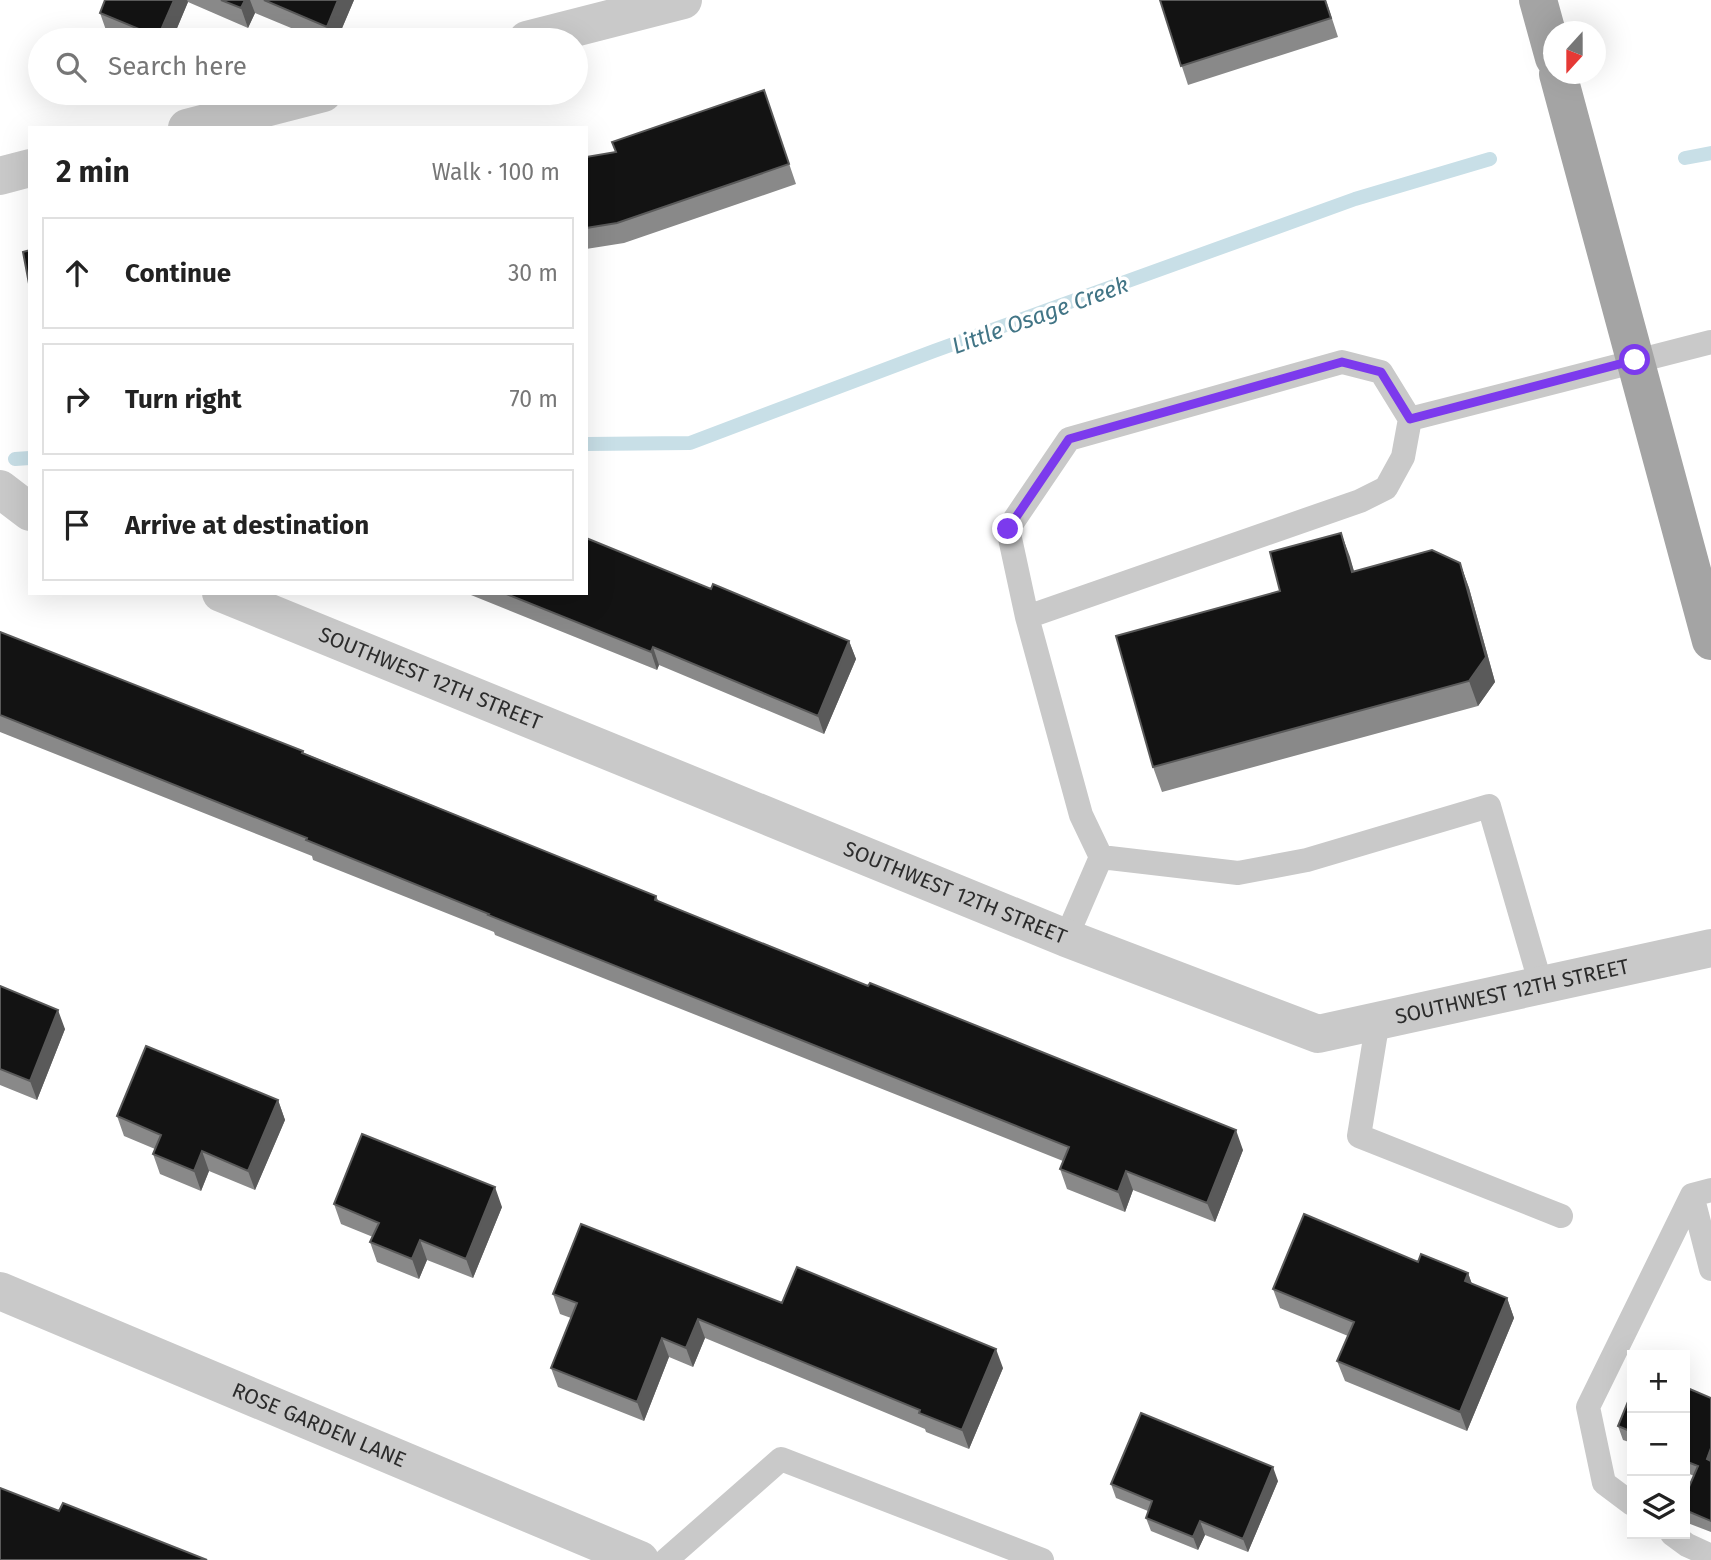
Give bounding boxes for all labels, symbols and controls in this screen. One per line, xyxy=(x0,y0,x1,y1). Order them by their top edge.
north arrow xyxy=(1543,21,1606,84)
search box xyxy=(28,28,588,105)
icon: search xyxy=(52,48,90,86)
text: Search here xyxy=(108,51,247,82)
text: 2 min xyxy=(56,154,130,190)
text: Walk · 100 m xyxy=(432,158,560,186)
icon: ahead xyxy=(58,254,96,292)
text: Continue xyxy=(125,258,231,289)
text: 30 m xyxy=(508,259,558,287)
water label: Little Osage Creek xyxy=(948,270,1132,360)
route start xyxy=(1619,344,1650,375)
icon: right xyxy=(58,380,96,418)
text: Turn right xyxy=(125,384,242,415)
text: 70 m xyxy=(509,385,558,413)
icon: arrive xyxy=(58,506,96,544)
text: Arrive at destination xyxy=(125,510,369,541)
route end xyxy=(992,513,1023,544)
street label: SOUTHWEST 12TH STREET xyxy=(315,621,546,736)
street label: SOUTHWEST 12TH STREET xyxy=(840,836,1071,950)
street label: SOUTHWEST 12TH STREET xyxy=(1393,953,1631,1030)
map controls xyxy=(1627,1350,1690,1539)
button: + xyxy=(1627,1350,1690,1413)
street label: ROSE GARDEN LANE xyxy=(228,1377,410,1473)
button: − xyxy=(1627,1413,1690,1476)
button: layers xyxy=(1627,1476,1690,1539)

